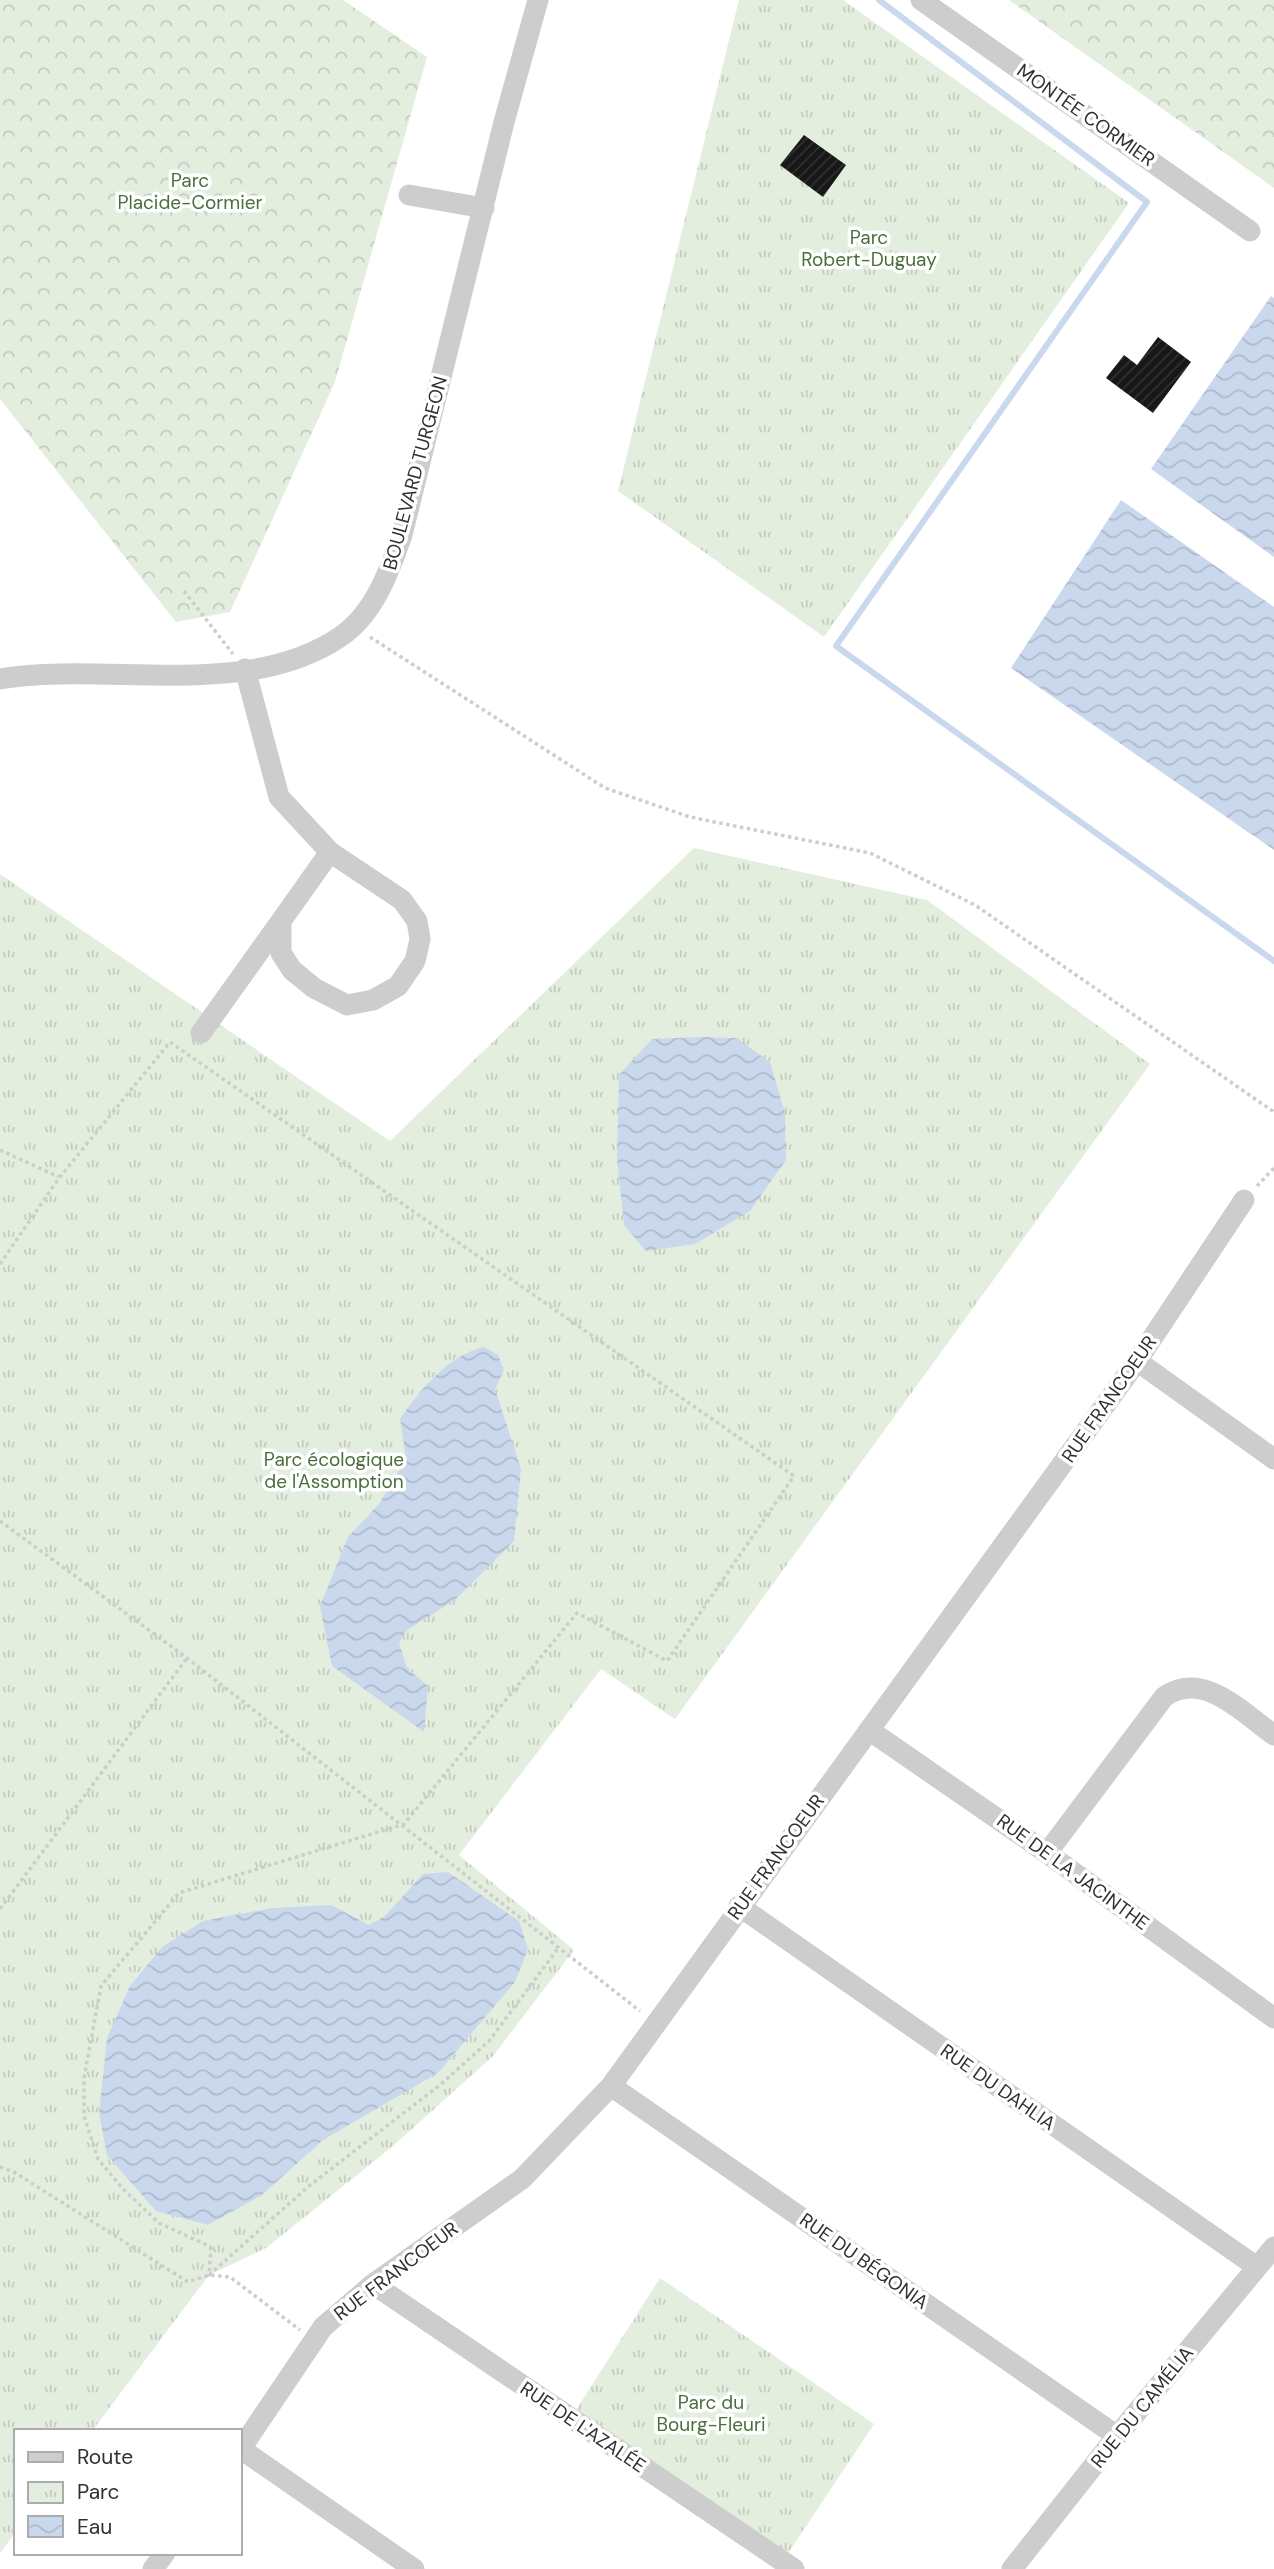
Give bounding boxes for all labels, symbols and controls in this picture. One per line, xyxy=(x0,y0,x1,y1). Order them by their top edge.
street label: MONTÉE CORMIER xyxy=(1012,58,1160,172)
park label: Parc Placide-Cormier xyxy=(117,168,263,215)
park label: Parc Robert-Duguay xyxy=(801,225,937,272)
street label: BOULEVARD TURGEON xyxy=(377,373,453,573)
street label: RUE FRANCOEUR xyxy=(1056,1331,1162,1467)
park label: Parc écologique de l'Assomption xyxy=(264,1447,404,1494)
street label: RUE FRANCOEUR xyxy=(722,1789,830,1925)
street label: RUE DE LA JACINTHE xyxy=(992,1808,1154,1936)
street label: RUE DU DAHLIA xyxy=(936,2038,1061,2136)
street label: RUE DU BÉGONIA xyxy=(795,2207,934,2315)
street label: RUE FRANCOEUR xyxy=(329,2216,463,2326)
street label: RUE DU CAMÉLIA xyxy=(1085,2341,1199,2473)
street label: RUE DE L'AZALÉE xyxy=(515,2376,651,2478)
park label: Parc du Bourg-Fleuri xyxy=(657,2390,765,2437)
legend xyxy=(14,2429,242,2555)
text: Route xyxy=(77,2443,133,2471)
text: Parc xyxy=(77,2478,120,2506)
text: Eau xyxy=(77,2513,112,2541)

